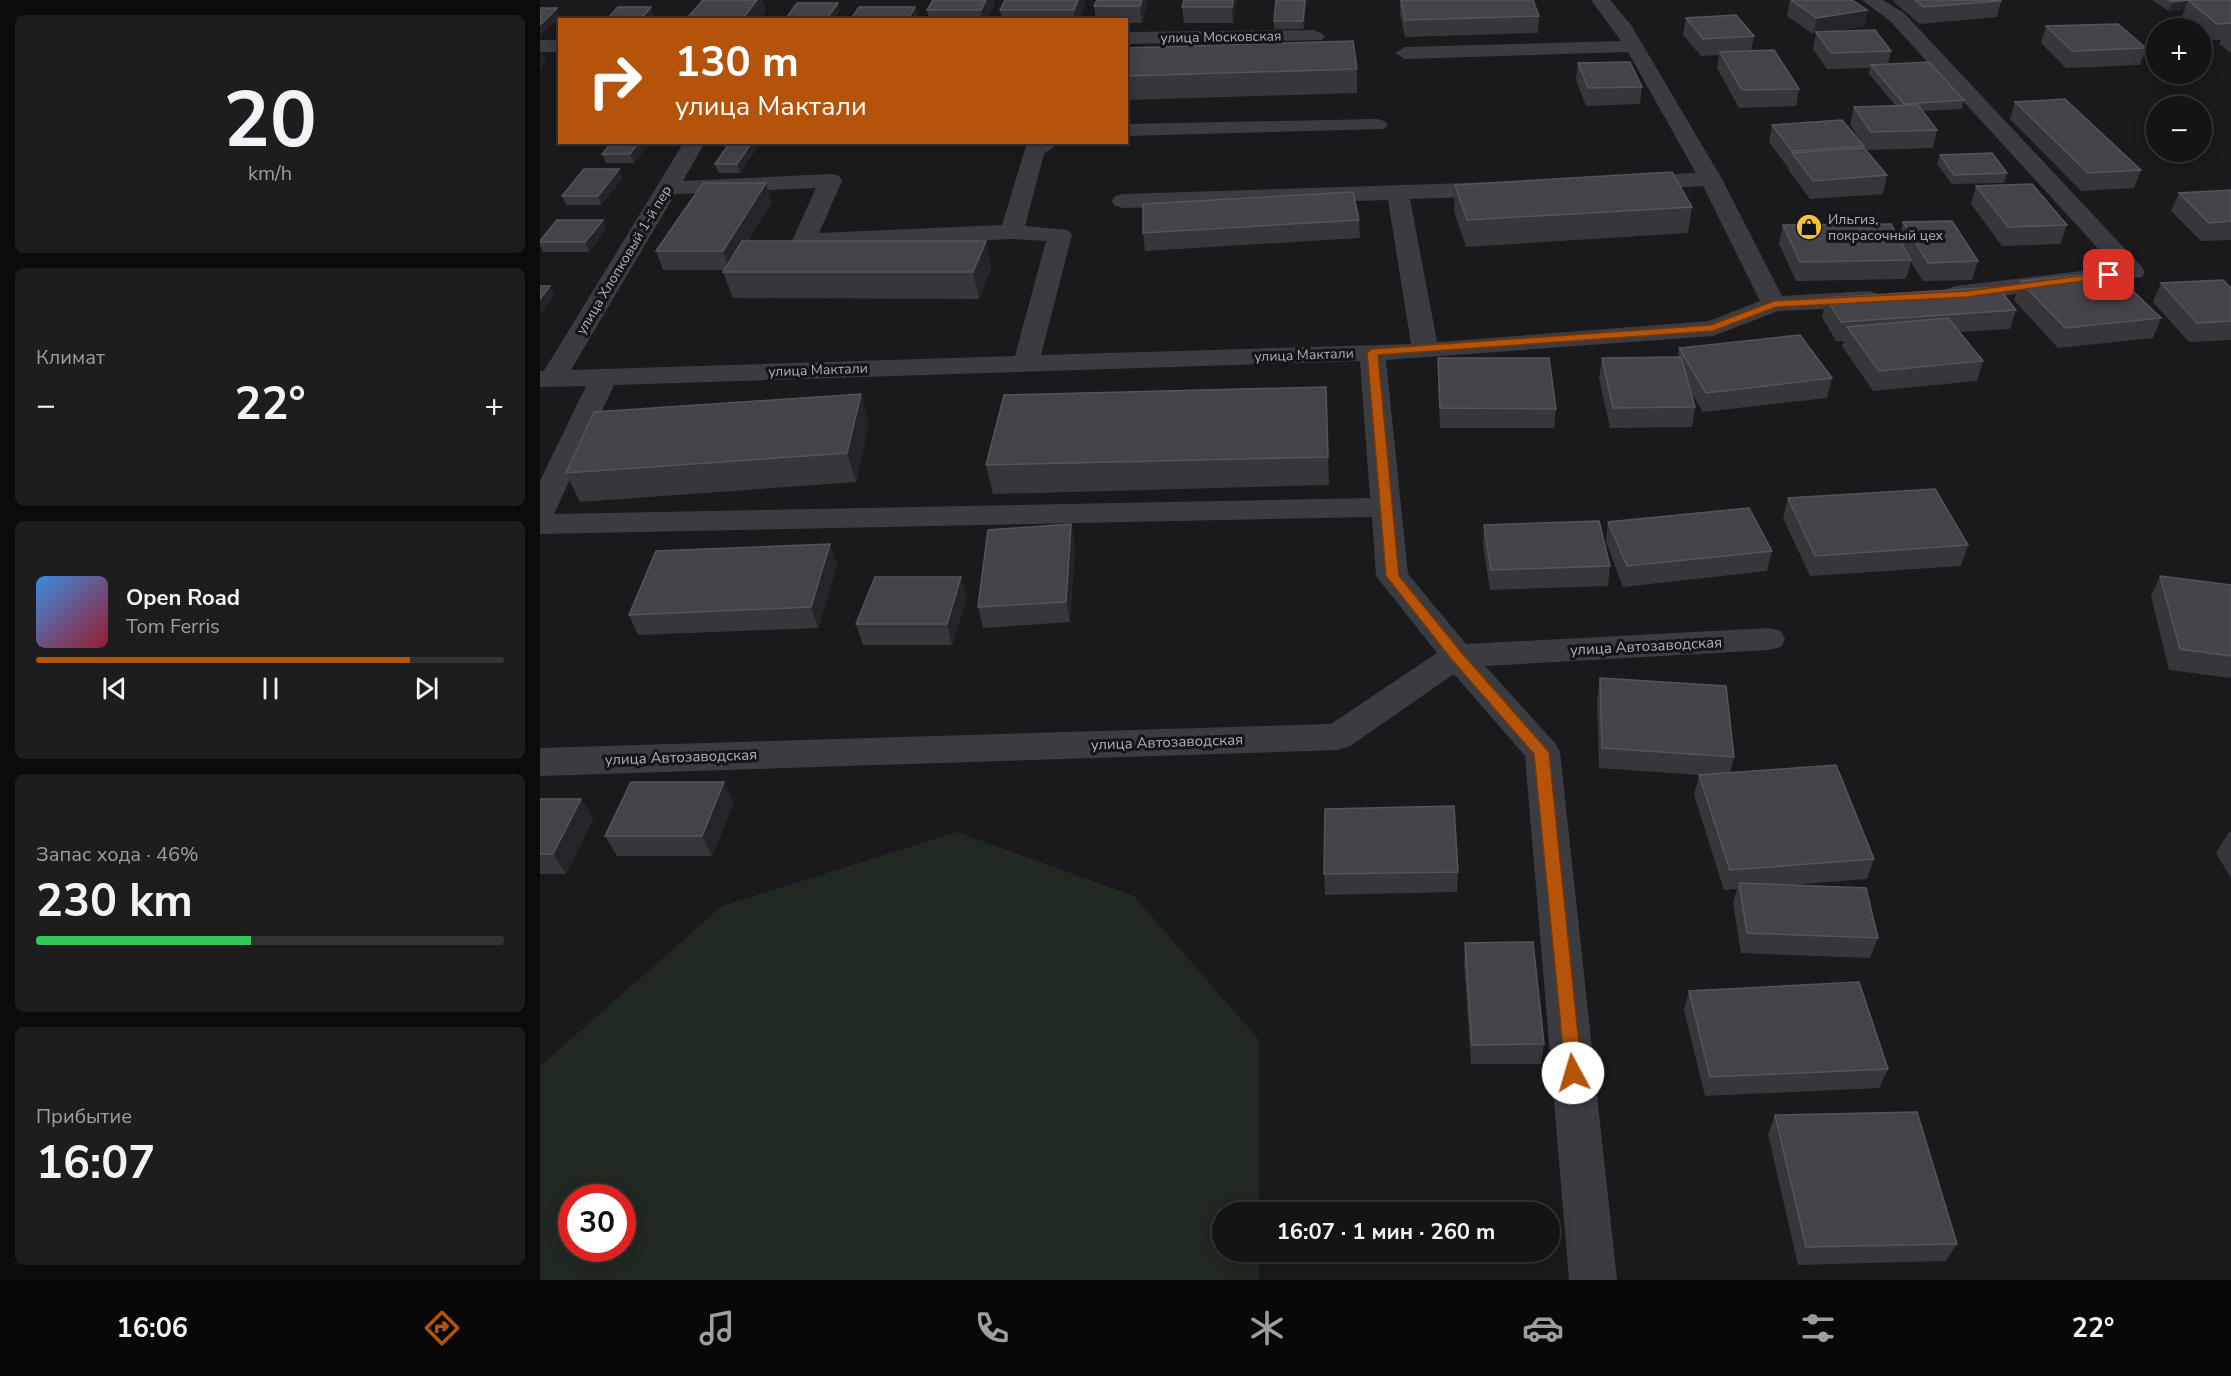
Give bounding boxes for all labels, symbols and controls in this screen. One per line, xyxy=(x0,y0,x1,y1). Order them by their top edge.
map controls xyxy=(2146,18,2212,162)
button: + xyxy=(2146,18,2212,84)
street label: улица Московская xyxy=(1160,26,1282,48)
text: 130 m xyxy=(675,34,799,91)
icon: right xyxy=(576,42,654,120)
text: 20 xyxy=(223,67,317,174)
text: улица Мактали xyxy=(675,88,867,125)
button: − xyxy=(2146,96,2212,162)
text: km/h xyxy=(248,160,292,187)
street label: улица Хлопковый 1-й пер xyxy=(572,182,676,338)
place label: Ильгиз, покрасочный цех xyxy=(1828,210,1944,245)
shop icon: Ильгиз, покрасочный цех xyxy=(1794,212,1824,242)
pin xyxy=(2083,249,2134,300)
icon: arrive xyxy=(2092,258,2125,291)
text: Климат xyxy=(36,344,105,371)
street label: улица Мактали xyxy=(1254,344,1354,366)
street label: улица Мактали xyxy=(768,359,868,381)
text: 22° xyxy=(234,374,306,435)
text: − xyxy=(36,383,56,428)
text: + xyxy=(484,383,504,428)
text: Open Road xyxy=(126,583,240,613)
text: Tom Ferris xyxy=(126,613,220,640)
street label: улица Автозаводская xyxy=(1569,632,1723,660)
icon: previous xyxy=(98,672,131,705)
icon: pause xyxy=(254,672,287,705)
icon: next xyxy=(410,672,443,705)
street label: улица Автозаводская xyxy=(1091,729,1243,755)
street label: улица Автозаводская xyxy=(605,744,757,770)
text: Запас хода · 46% xyxy=(36,841,199,868)
text: 230 km xyxy=(36,871,193,932)
position arrow xyxy=(1541,1041,1605,1105)
text: Прибытие xyxy=(36,1103,132,1130)
text: 16:07 xyxy=(36,1133,155,1194)
speed limit sign: 30 xyxy=(558,1184,636,1262)
text: 16:07 · 1 мин · 260 m xyxy=(1277,1217,1495,1247)
icon: directions xyxy=(421,1307,463,1349)
icon: music xyxy=(696,1307,738,1349)
icon: phone xyxy=(971,1307,1013,1349)
icon: climate xyxy=(1246,1307,1288,1349)
icon: car xyxy=(1522,1307,1564,1349)
icon: filters xyxy=(1797,1307,1839,1349)
text: 16:06 xyxy=(117,1310,188,1347)
text: 22° xyxy=(2072,1310,2114,1347)

